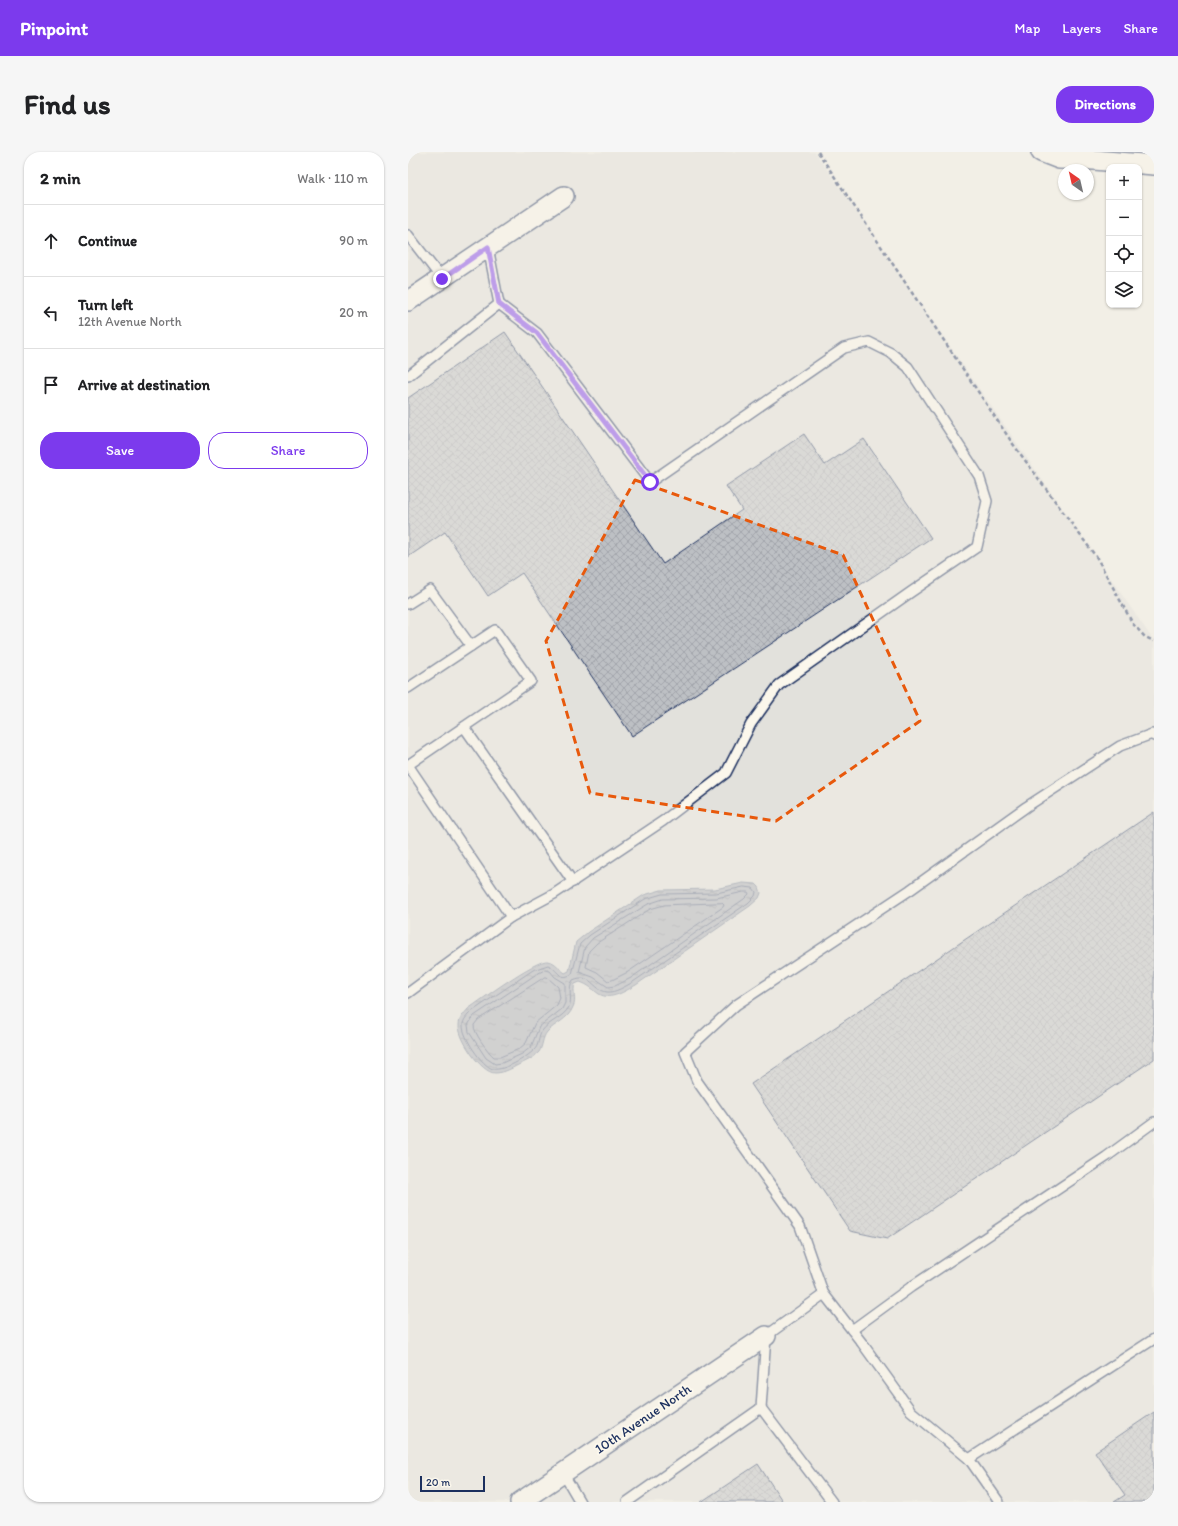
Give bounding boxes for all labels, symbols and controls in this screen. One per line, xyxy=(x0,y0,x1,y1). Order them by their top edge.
text: Pinpoint xyxy=(20,17,88,40)
text: Map xyxy=(1015,20,1040,37)
text: Layers xyxy=(1062,20,1101,37)
text: Share xyxy=(1123,20,1158,37)
button: Directions xyxy=(1056,86,1154,123)
text: Find us xyxy=(24,87,111,121)
north arrow xyxy=(1058,164,1094,200)
map controls xyxy=(1106,164,1142,308)
button: + xyxy=(1106,164,1142,200)
text: 2 min xyxy=(40,168,80,188)
text: Walk · 110 m xyxy=(297,171,368,186)
button: − xyxy=(1106,200,1142,236)
icon: ahead xyxy=(40,230,62,252)
text: Continue xyxy=(78,232,137,250)
text: 90 m xyxy=(339,233,368,248)
button: locate xyxy=(1106,236,1142,272)
route end xyxy=(433,270,451,288)
button: layers xyxy=(1106,272,1142,308)
text: Turn left xyxy=(78,296,133,314)
icon: left xyxy=(40,302,62,324)
text: 20 m xyxy=(339,305,368,320)
text: 12th Avenue North xyxy=(78,314,182,329)
icon: arrive xyxy=(40,374,62,396)
text: Arrive at destination xyxy=(78,376,210,394)
button: Save xyxy=(40,432,200,469)
button: Share xyxy=(208,432,368,469)
route start xyxy=(641,473,659,491)
street label: 10th Avenue North xyxy=(591,1380,695,1458)
scale bar xyxy=(420,1474,485,1493)
text: 20 m xyxy=(426,1476,450,1489)

